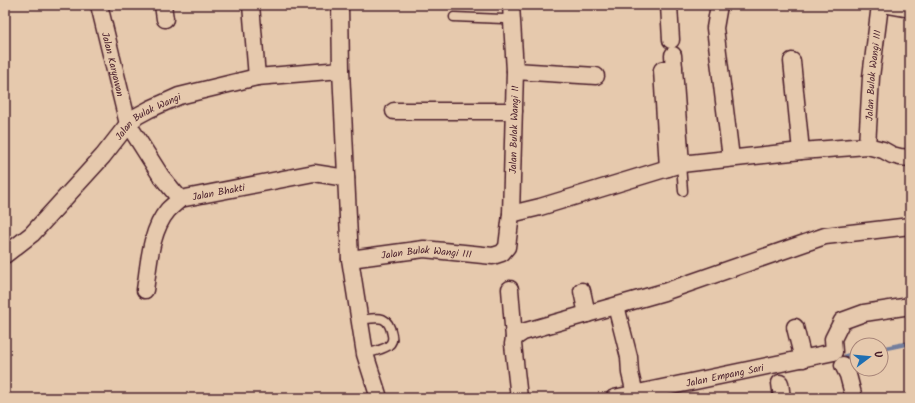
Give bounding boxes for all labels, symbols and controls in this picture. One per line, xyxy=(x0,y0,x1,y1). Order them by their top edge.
street label: Jalan Bulak Wangi III xyxy=(861,29,886,121)
street label: Jalan Karyawan xyxy=(97,31,128,98)
street label: Jalan Bulak Wangi II xyxy=(505,85,524,174)
street label: Jalan Bulak Wangi xyxy=(111,89,184,144)
street label: Jalan Bhakti xyxy=(191,179,247,205)
street label: Jalan Bulak Wangi III xyxy=(380,242,472,264)
north arrow xyxy=(849,337,889,377)
text: U xyxy=(868,349,887,361)
street label: Jalan Empang Sari xyxy=(684,360,766,392)

